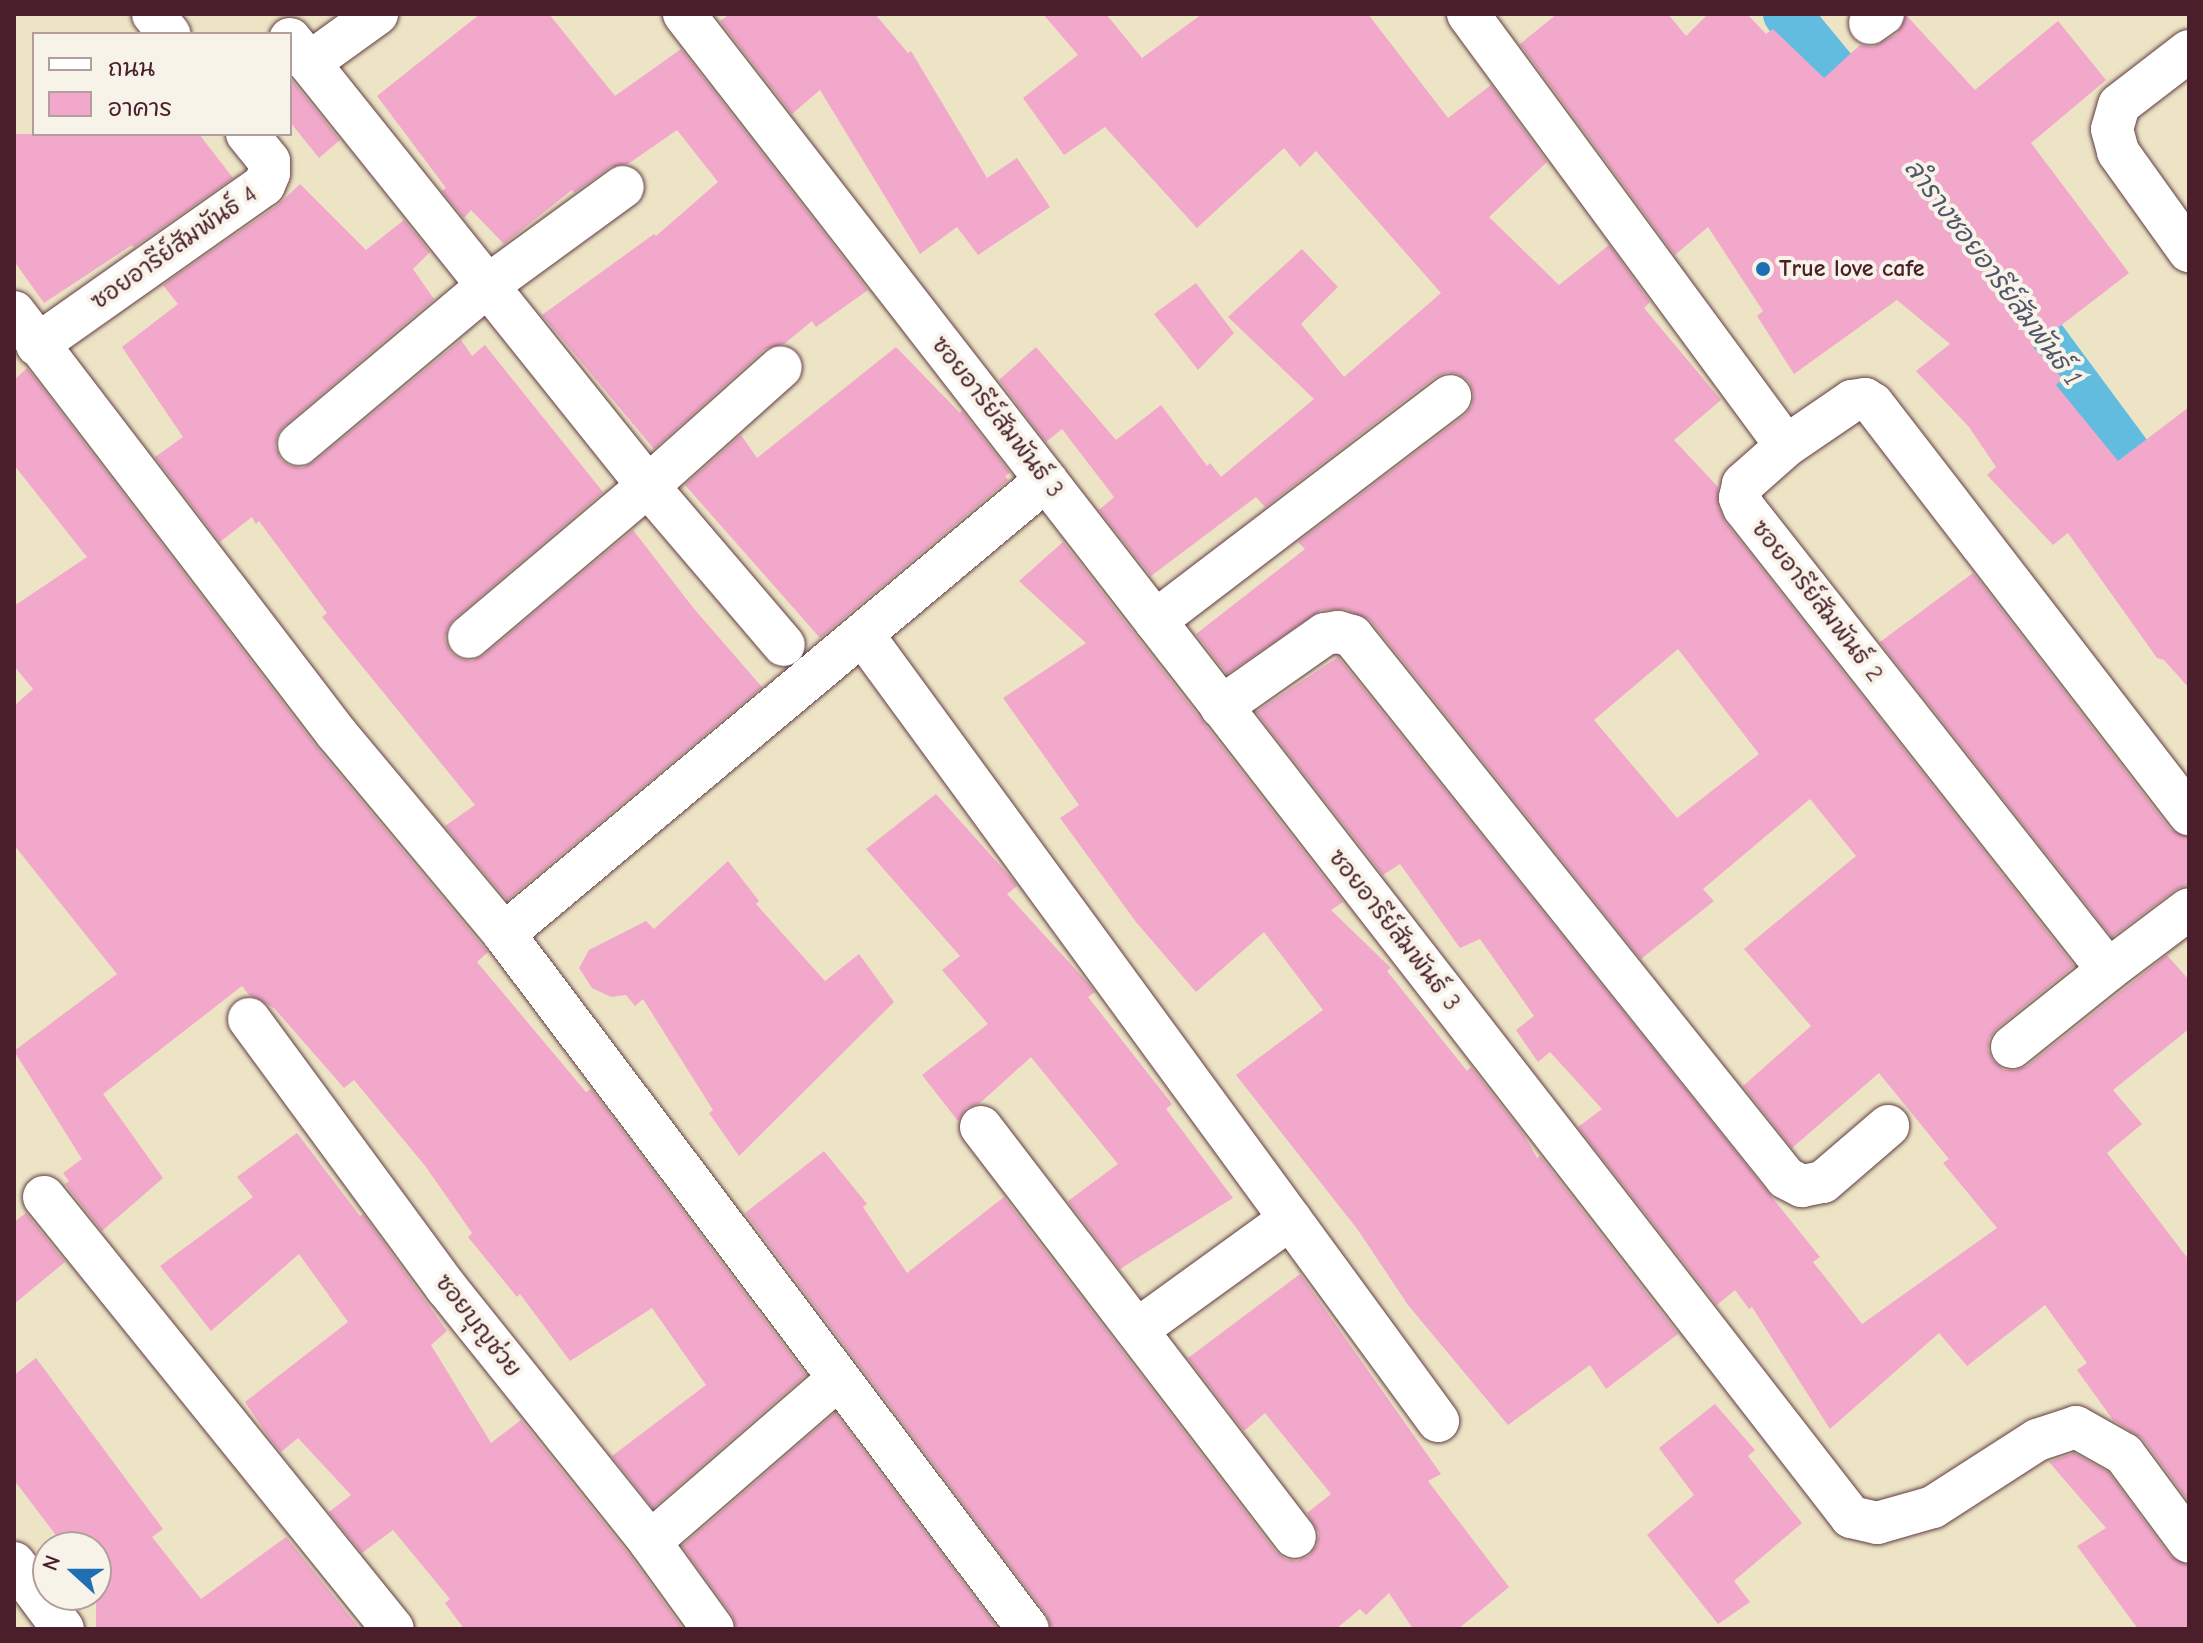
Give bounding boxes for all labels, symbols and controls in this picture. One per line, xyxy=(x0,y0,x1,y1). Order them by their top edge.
legend xyxy=(32,32,292,136)
text: ถนน xyxy=(108,54,155,82)
text: อาคาร xyxy=(108,94,172,122)
water label: ลำรางซอยอารีย์สัมพันธ์ 1 xyxy=(1897,153,2087,393)
street label: ซอยอารีย์สัมพันธ์ 4 xyxy=(85,180,263,316)
place label: True love cafe xyxy=(1779,255,1925,283)
marker: True love cafe xyxy=(1754,260,1772,278)
street label: ซอยอารีย์สัมพันธ์ 3 xyxy=(925,331,1069,503)
street label: ซอยอารีย์สัมพันธ์ 2 xyxy=(1745,514,1889,688)
street label: ซอยอารีย์สัมพันธ์ 3 xyxy=(1322,844,1466,1016)
street label: ซอยบุญช่วย xyxy=(429,1269,527,1383)
north arrow xyxy=(32,1531,112,1611)
text: N xyxy=(37,1552,66,1574)

